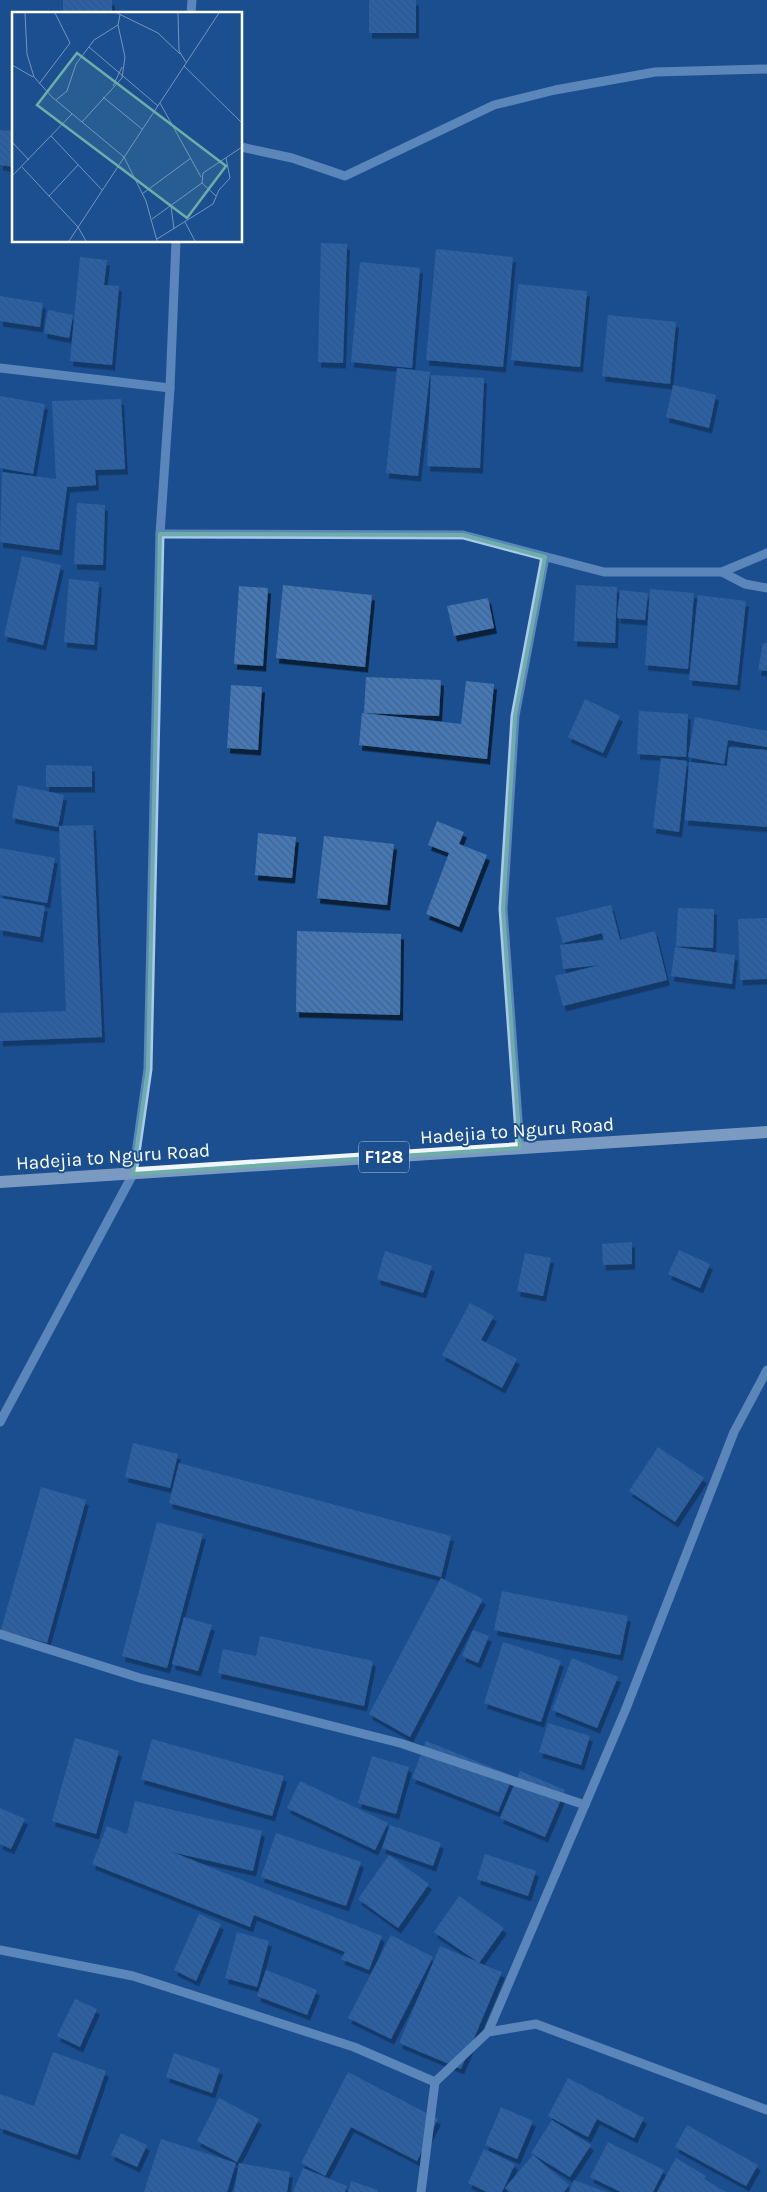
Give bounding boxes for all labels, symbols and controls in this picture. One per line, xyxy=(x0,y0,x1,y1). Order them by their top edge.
inset map xyxy=(12,12,242,242)
street label: Hadejia to Nguru Road xyxy=(419,1113,615,1149)
street label: Hadejia to Nguru Road xyxy=(15,1139,211,1175)
road number: F128 xyxy=(359,1142,409,1172)

